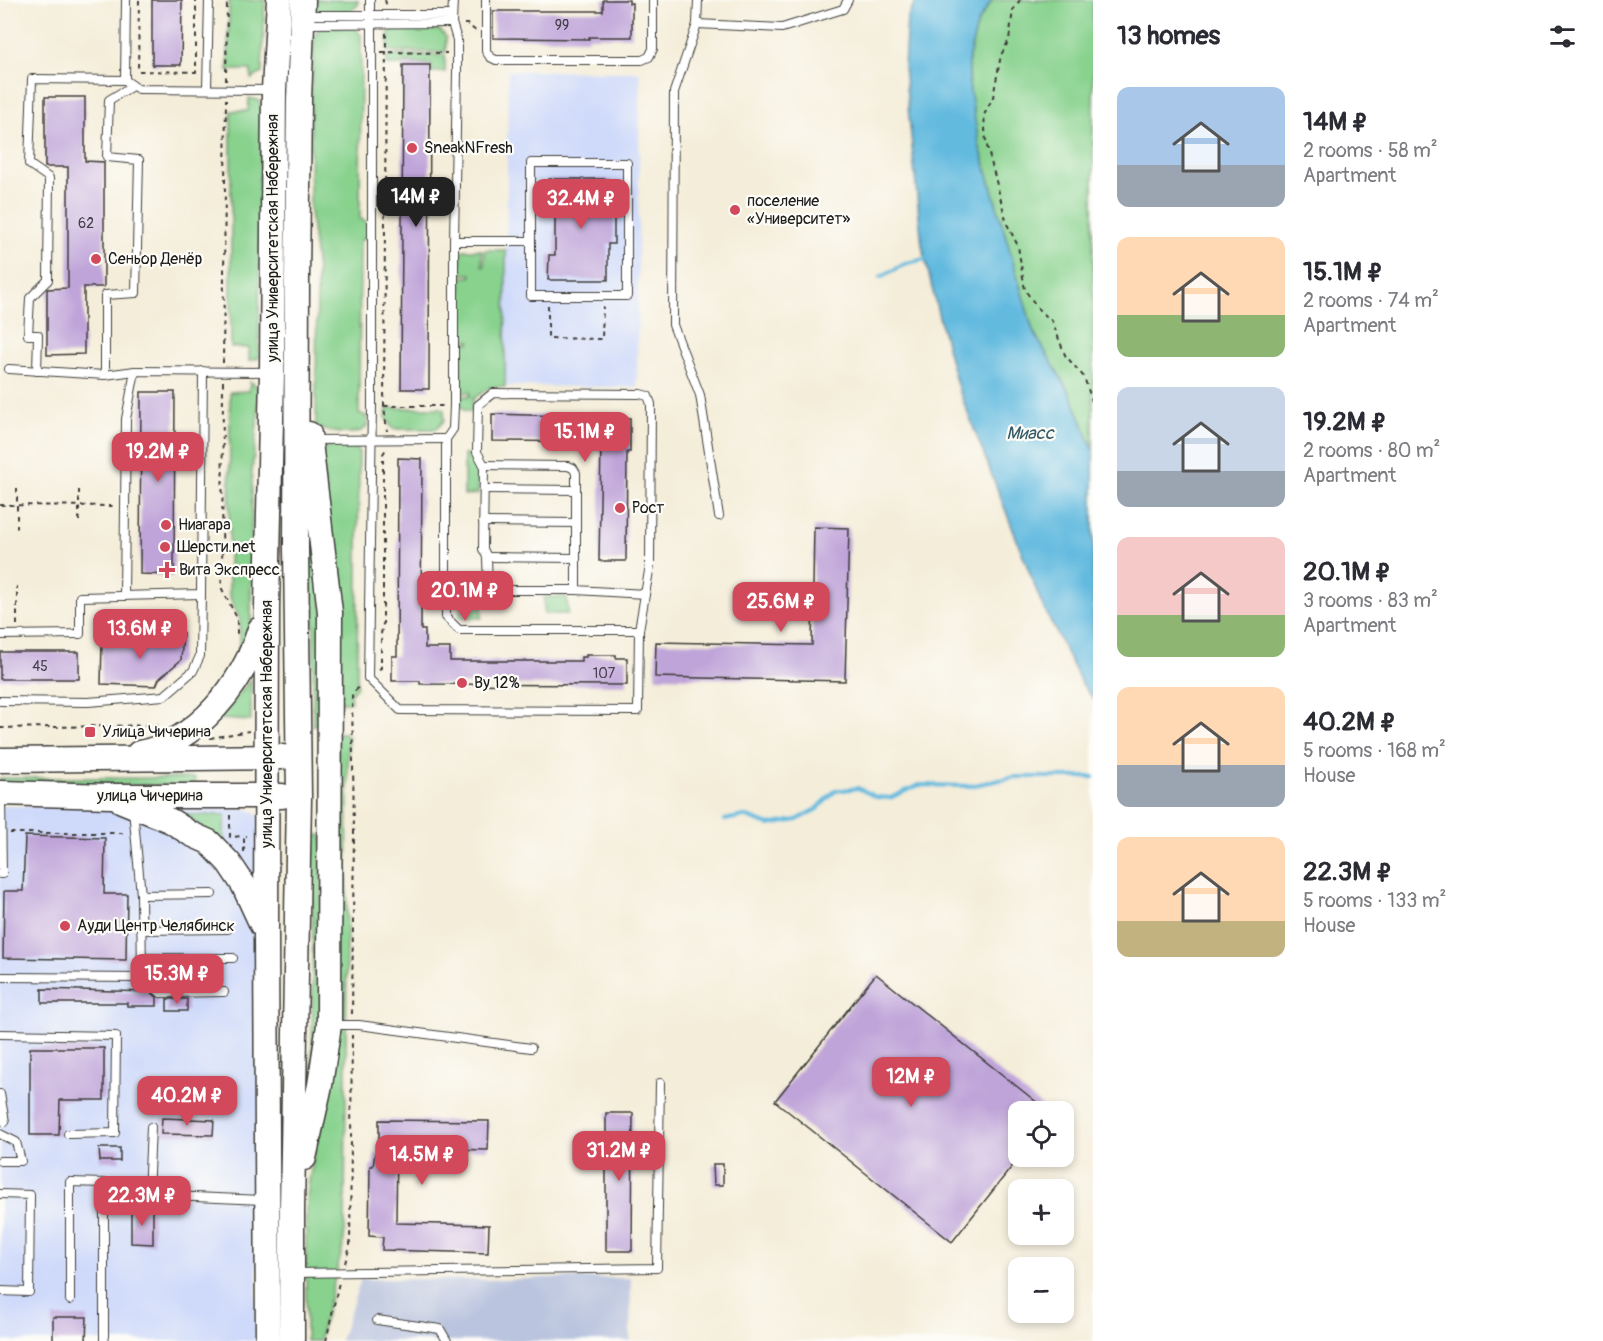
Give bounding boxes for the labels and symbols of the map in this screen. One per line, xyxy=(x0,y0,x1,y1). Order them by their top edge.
house number: 99 xyxy=(555,17,569,34)
street label: улица Университетская Набережная xyxy=(263,114,283,363)
place label: SneakNFresh xyxy=(424,138,513,158)
marker: SneakNFresh xyxy=(405,141,419,155)
pin: 14M ₽ xyxy=(374,177,458,228)
pin: 32.4M ₽ xyxy=(526,179,636,230)
place label: поселение «Университет» xyxy=(747,191,850,229)
marker: поселение «Университет» xyxy=(728,203,742,217)
house number: 62 xyxy=(78,215,94,232)
place label: Сеньор Денёр xyxy=(108,249,202,269)
marker: Сеньор Денёр xyxy=(89,252,103,266)
pin: 15.1M ₽ xyxy=(530,412,640,463)
water label: Миасс xyxy=(1006,422,1055,445)
pin: 19.2M ₽ xyxy=(103,432,213,483)
place label: Рост xyxy=(632,498,664,518)
marker: Рост xyxy=(613,501,627,515)
place label: Ниагара xyxy=(178,515,231,535)
marker: Ниагара xyxy=(159,518,173,532)
place label: Шерсти.net xyxy=(177,537,256,557)
marker: Шерсти.net xyxy=(158,540,172,554)
place label: Вита Экспресс xyxy=(179,560,280,580)
marker: Вита Экспресс xyxy=(160,563,174,577)
pin: 20.1M ₽ xyxy=(410,571,520,622)
pin: 25.6M ₽ xyxy=(726,582,836,633)
street label: улица Университетская Набережная xyxy=(257,600,277,849)
pin: 13.6M ₽ xyxy=(85,609,195,660)
house number: 45 xyxy=(32,658,48,675)
house number: 107 xyxy=(593,665,616,682)
place label: Ву 12% xyxy=(474,673,520,693)
marker: Ву 12% xyxy=(455,676,469,690)
place label: Улица Чичерина xyxy=(102,722,211,742)
marker: Улица Чичерина xyxy=(83,725,97,739)
street label: улица Чичерина xyxy=(96,786,203,806)
place label: Ауди Центр Челябинск xyxy=(77,916,235,936)
marker: Ауди Центр Челябинск xyxy=(58,919,72,933)
pin: 15.3M ₽ xyxy=(122,954,232,1005)
pin: 12M ₽ xyxy=(869,1057,953,1108)
pin: 40.2M ₽ xyxy=(132,1076,242,1127)
pin: 31.2M ₽ xyxy=(564,1131,674,1182)
pin: 14.5M ₽ xyxy=(367,1135,477,1186)
pin: 22.3M ₽ xyxy=(87,1176,197,1227)

